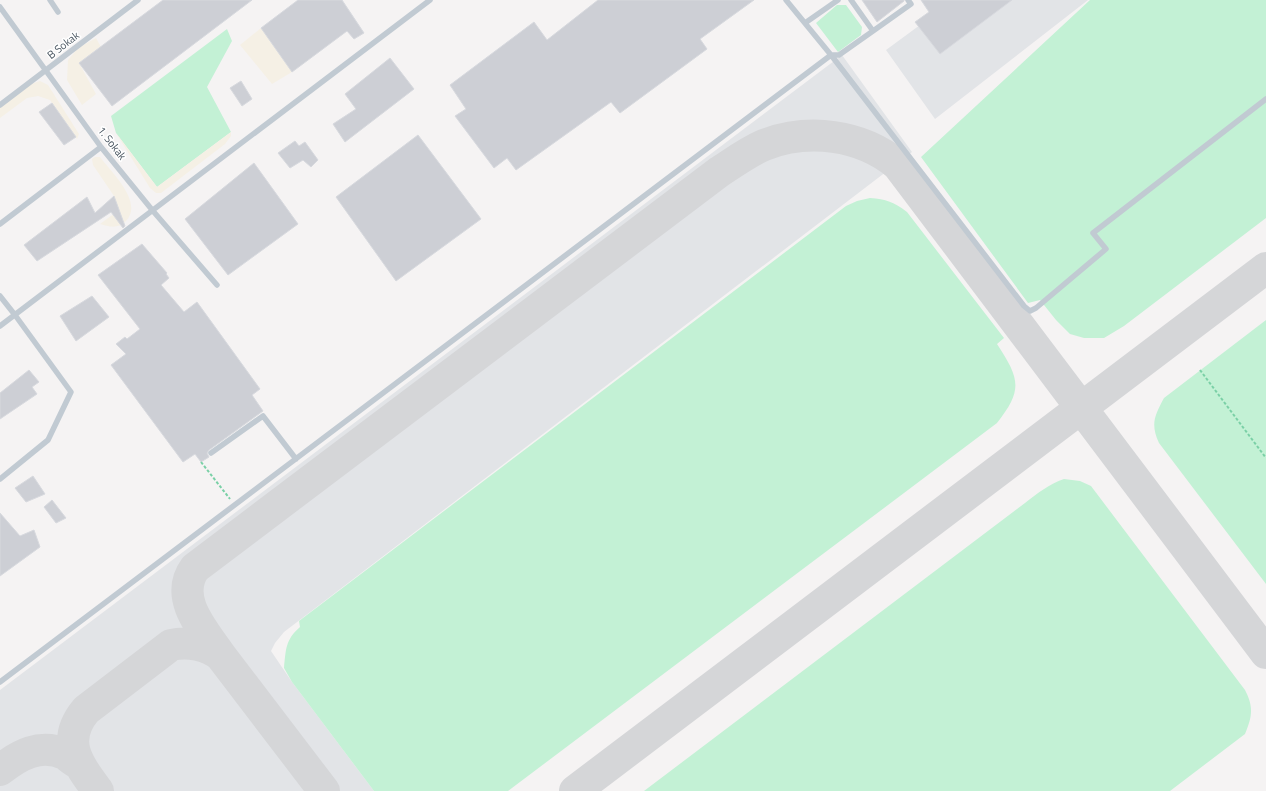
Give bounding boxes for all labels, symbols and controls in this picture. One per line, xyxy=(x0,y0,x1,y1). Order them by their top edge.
street label: B Sokak xyxy=(44,27,83,63)
street label: 1. Sokak xyxy=(94,123,131,164)

